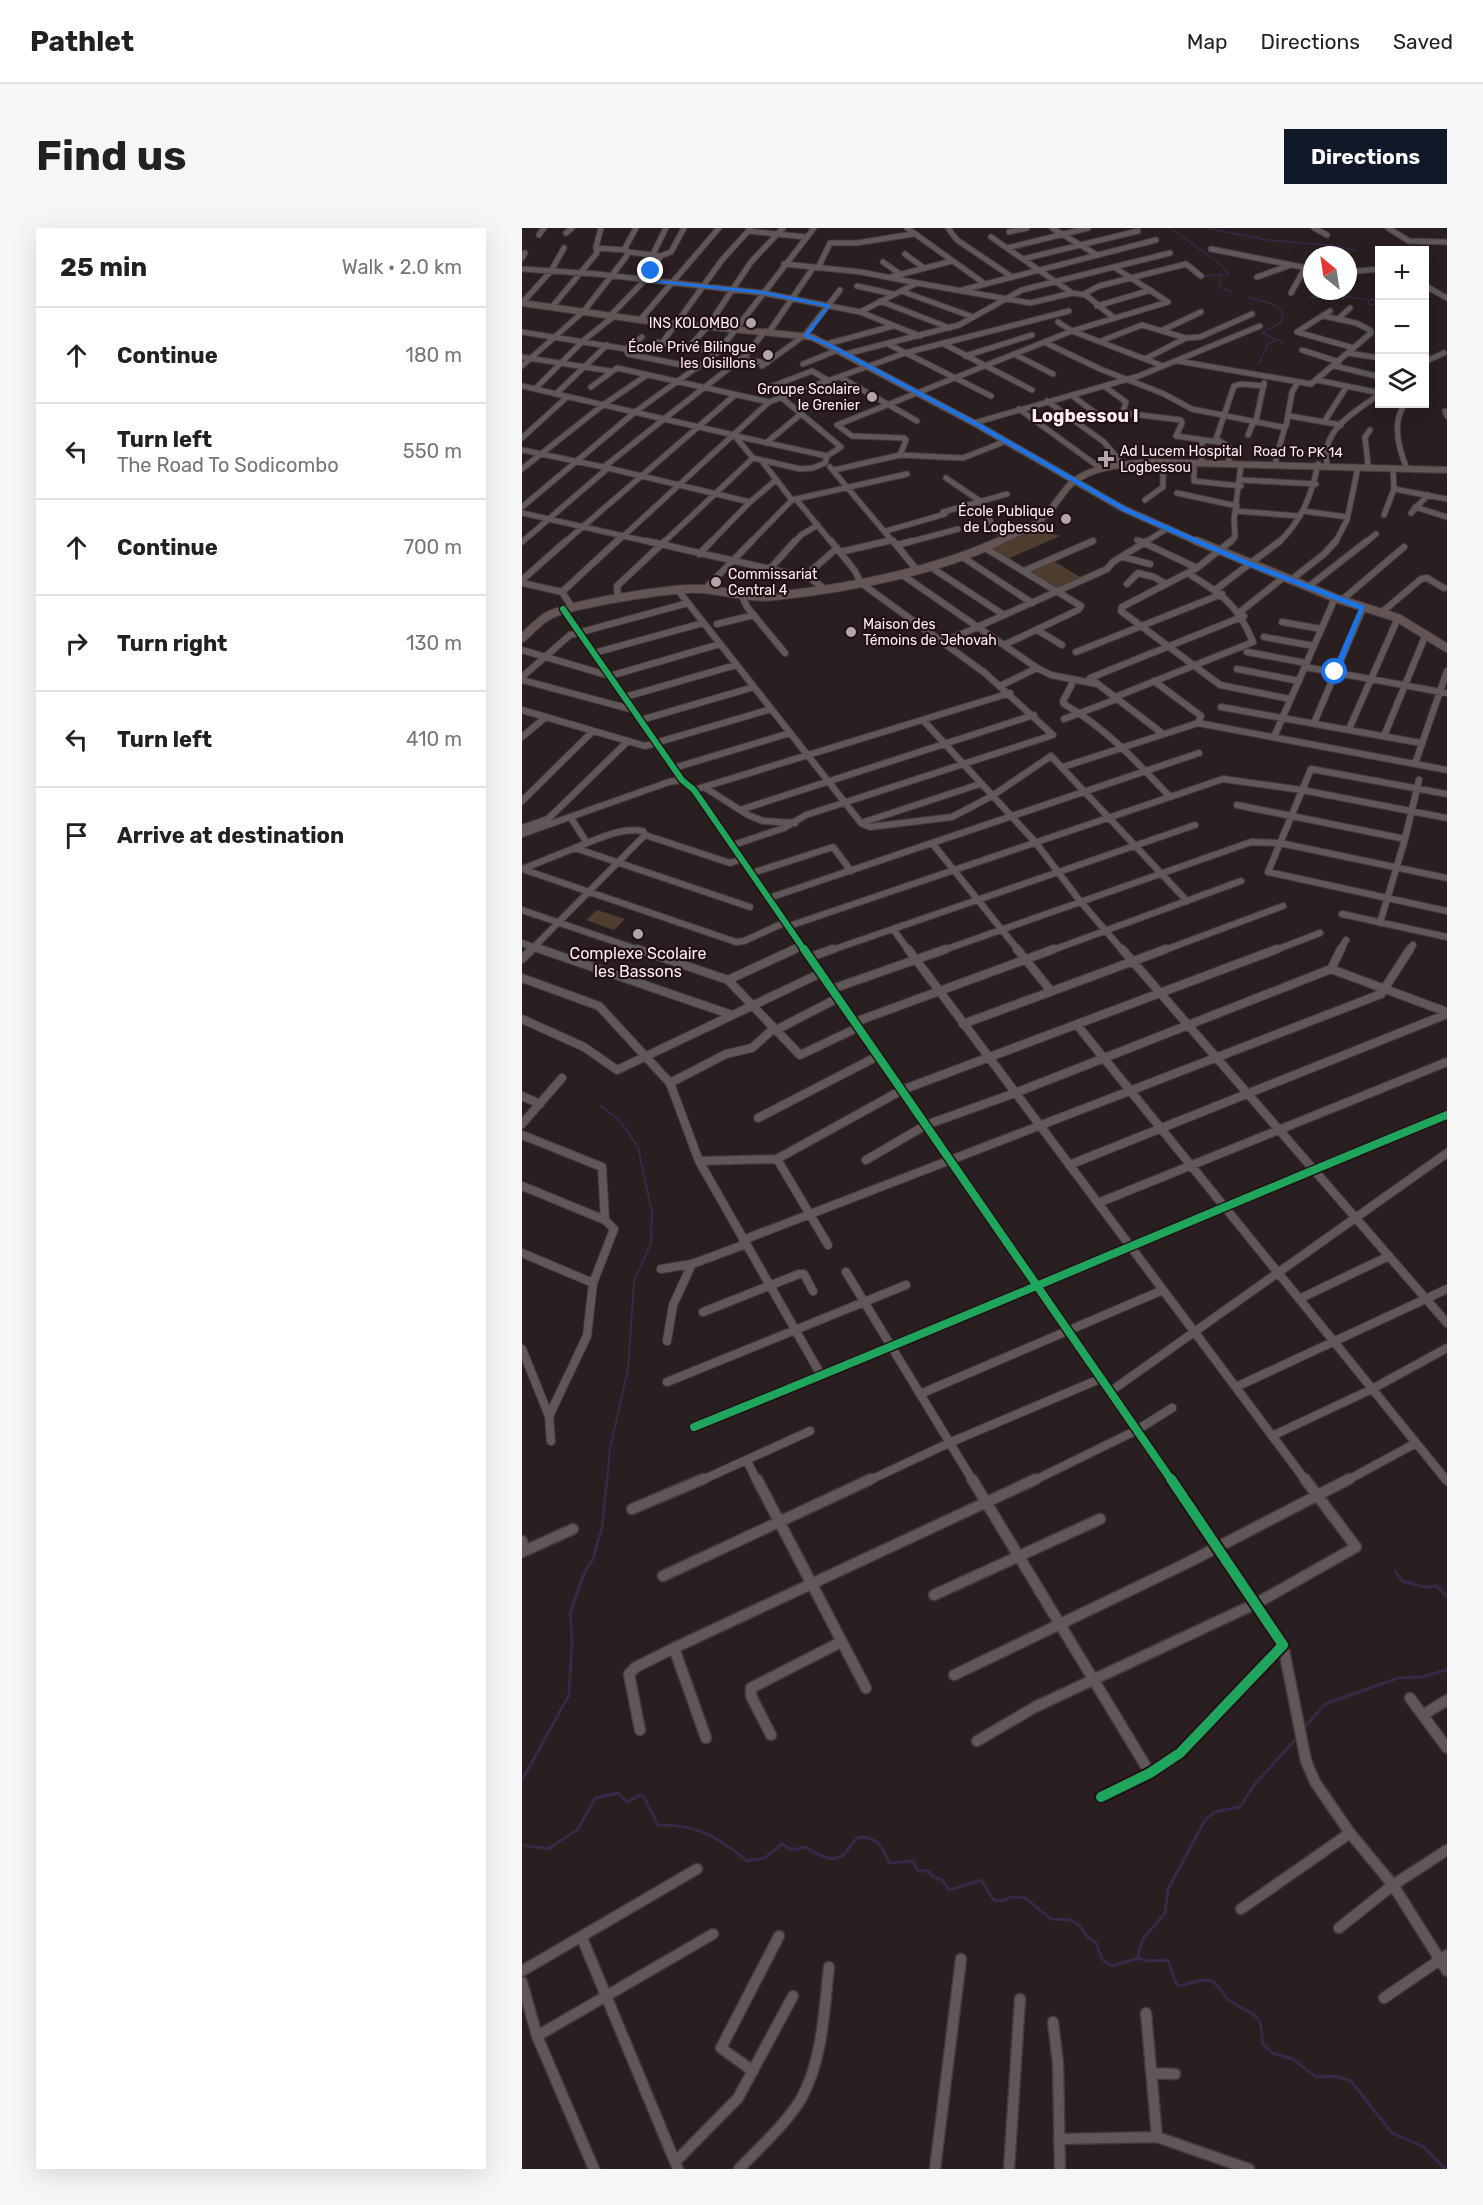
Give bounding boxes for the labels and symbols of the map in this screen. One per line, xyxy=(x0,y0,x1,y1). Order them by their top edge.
north arrow xyxy=(1303,246,1357,300)
route end xyxy=(637,257,663,283)
place label: INS KOLOMBO xyxy=(649,315,739,332)
marker: INS KOLOMBO xyxy=(744,316,758,330)
place label: École Privé Bilingue les Oisillons xyxy=(628,338,756,372)
marker: École Privé Bilingue les Oisillons xyxy=(761,348,775,362)
place label: Groupe Scolaire le Grenier xyxy=(757,381,861,414)
marker: Groupe Scolaire le Grenier xyxy=(865,390,879,404)
district label: Logbessou I xyxy=(1031,405,1139,427)
place label: Ad Lucem Hospital Logbessou xyxy=(1120,443,1242,476)
street label: Road To PK 14 xyxy=(1253,443,1343,461)
marker: Ad Lucem Hospital Logbessou xyxy=(1097,450,1115,468)
place label: École Publique de Logbessou xyxy=(958,502,1054,536)
marker: École Publique de Logbessou xyxy=(1059,512,1073,526)
place label: Commissariat Central 4 xyxy=(728,566,818,599)
marker: Commissariat Central 4 xyxy=(709,575,723,589)
place label: Maison des Témoins de Jehovah xyxy=(863,616,997,649)
marker: Maison des Témoins de Jehovah xyxy=(844,625,858,639)
route start xyxy=(1321,658,1347,684)
marker: Complexe Scolaire les Bassons xyxy=(631,927,645,941)
place label: Complexe Scolaire les Bassons xyxy=(570,944,707,981)

